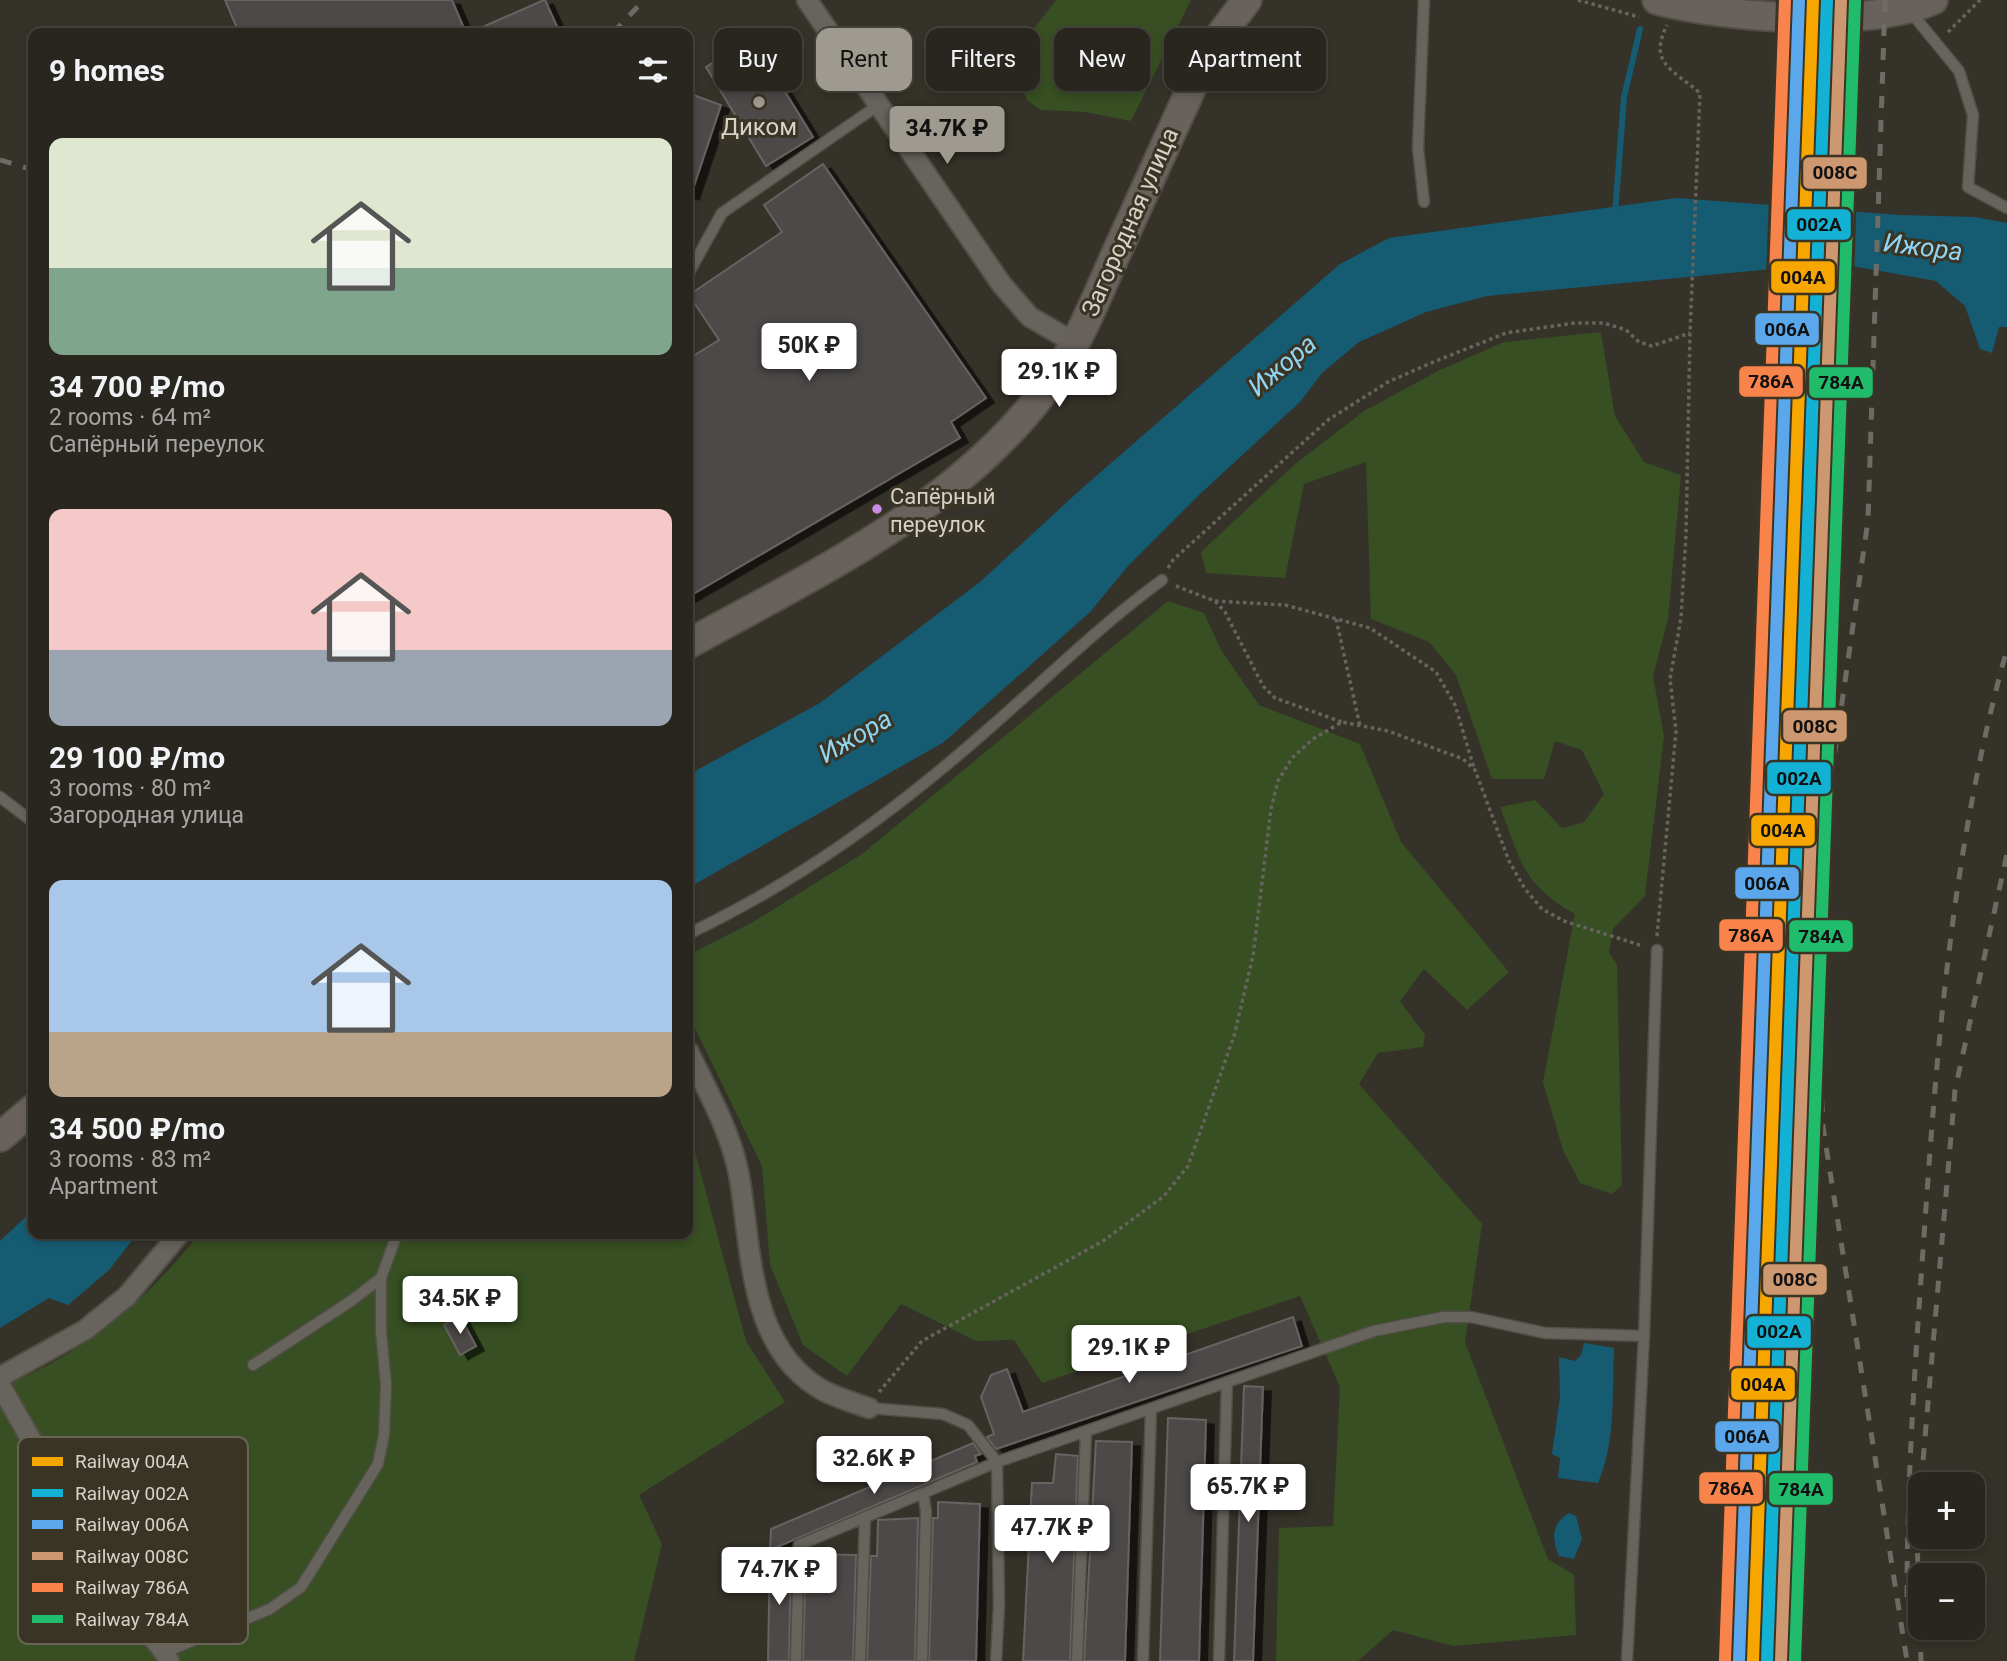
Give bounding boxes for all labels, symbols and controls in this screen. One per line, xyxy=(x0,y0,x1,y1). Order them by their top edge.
chip: Buy xyxy=(714,28,802,91)
chip: Rent xyxy=(816,28,912,91)
chip: Filters xyxy=(926,28,1040,91)
chip: New xyxy=(1054,28,1150,91)
chip: Apartment xyxy=(1164,28,1326,91)
icon: filters xyxy=(634,51,672,89)
text: 9 homes xyxy=(49,53,165,88)
marker: Диком xyxy=(751,94,767,110)
pin: 34.7K ₽ xyxy=(882,106,1012,166)
place label: Диком xyxy=(721,113,797,141)
text: 34.7K ₽ xyxy=(906,115,988,142)
street label: Загородная улица xyxy=(1076,123,1184,321)
line badge: 008С xyxy=(1802,156,1868,190)
text: 008С xyxy=(1812,161,1858,184)
icon: home xyxy=(298,183,424,309)
line badge: 002А xyxy=(1786,208,1852,241)
text: 002А xyxy=(1796,213,1842,236)
water label: Ижора xyxy=(1882,227,1964,267)
line badge: 004А xyxy=(1770,260,1836,294)
text: 004А xyxy=(1780,266,1826,289)
line badge: 006А xyxy=(1754,312,1820,346)
text: 006А xyxy=(1764,318,1810,341)
pin: 50K ₽ xyxy=(760,324,858,383)
water label: Ижора xyxy=(1242,328,1322,402)
text: 50K ₽ xyxy=(778,332,840,359)
pin: 29.1K ₽ xyxy=(994,350,1124,409)
text: 29.1K ₽ xyxy=(1018,358,1100,385)
line badge: 786А xyxy=(1738,365,1804,398)
line badge: 784А xyxy=(1808,366,1874,399)
text: 34 700 ₽/mo xyxy=(49,369,225,404)
text: 786А xyxy=(1748,370,1794,393)
text: 784А xyxy=(1818,371,1864,394)
text: 2 rooms · 64 m² xyxy=(49,404,211,431)
text: Сапёрный переулок xyxy=(49,431,265,458)
place label: Сапёрный переулок xyxy=(890,484,995,537)
marker: Сапёрный переулок xyxy=(870,502,884,516)
icon: home xyxy=(298,554,424,680)
water label: Ижора xyxy=(813,703,897,769)
line badge: 008С xyxy=(1782,709,1848,743)
text: 008С xyxy=(1792,715,1838,738)
text: 29 100 ₽/mo xyxy=(49,740,225,775)
line badge: 002А xyxy=(1766,761,1832,795)
text: 002А xyxy=(1776,767,1822,790)
text: 3 rooms · 80 m² xyxy=(49,775,211,802)
text: Загородная улица xyxy=(49,802,244,829)
line badge: 004А xyxy=(1750,814,1816,847)
text: 004А xyxy=(1760,819,1806,842)
line badge: 006А xyxy=(1734,866,1800,900)
text: 006А xyxy=(1744,872,1790,895)
line badge: 786А xyxy=(1718,918,1784,952)
line badge: 784А xyxy=(1788,919,1854,953)
text: 786А xyxy=(1728,924,1774,947)
icon: home xyxy=(298,925,424,1051)
text: 784А xyxy=(1798,925,1844,948)
text: 34 500 ₽/mo xyxy=(49,1111,225,1146)
text: 3 rooms · 83 m² xyxy=(49,1146,211,1173)
text: Apartment xyxy=(49,1173,158,1200)
line badge: 008С xyxy=(1762,1263,1828,1296)
text: 008С xyxy=(1772,1268,1818,1291)
pin: 34.5K ₽ xyxy=(395,1276,525,1336)
text: 34.5K ₽ xyxy=(419,1285,501,1312)
line badge: 002А xyxy=(1746,1315,1812,1349)
text: 002А xyxy=(1756,1320,1802,1343)
pin: 29.1K ₽ xyxy=(1064,1326,1194,1385)
text: 29.1K ₽ xyxy=(1088,1334,1170,1361)
line badge: 004А xyxy=(1730,1367,1796,1401)
text: 004А xyxy=(1740,1373,1786,1396)
line badge: 006А xyxy=(1714,1420,1780,1453)
text: 006А xyxy=(1724,1425,1770,1448)
pin: 32.6K ₽ xyxy=(809,1436,939,1496)
legend xyxy=(18,1437,248,1644)
text: 32.6K ₽ xyxy=(833,1445,915,1472)
text: Railway 004А xyxy=(75,1450,189,1473)
pin: 65.7K ₽ xyxy=(1183,1464,1313,1524)
line badge: 786А xyxy=(1698,1471,1764,1505)
line badge: 784А xyxy=(1768,1472,1834,1506)
map controls xyxy=(1908,1472,1985,1640)
button: + xyxy=(1908,1472,1985,1549)
text: 65.7K ₽ xyxy=(1207,1473,1289,1500)
text: 786А xyxy=(1708,1477,1754,1500)
text: 784А xyxy=(1778,1478,1824,1501)
text: Railway 002А xyxy=(75,1482,189,1505)
pin: 47.7K ₽ xyxy=(987,1506,1117,1565)
text: Railway 006А xyxy=(75,1513,189,1536)
text: 47.7K ₽ xyxy=(1011,1514,1093,1541)
text: Railway 008С xyxy=(75,1545,189,1568)
pin: 74.7K ₽ xyxy=(714,1548,844,1607)
text: 74.7K ₽ xyxy=(738,1556,820,1583)
button: − xyxy=(1908,1563,1985,1640)
text: Railway 786А xyxy=(75,1576,189,1599)
text: Railway 784А xyxy=(75,1608,189,1631)

